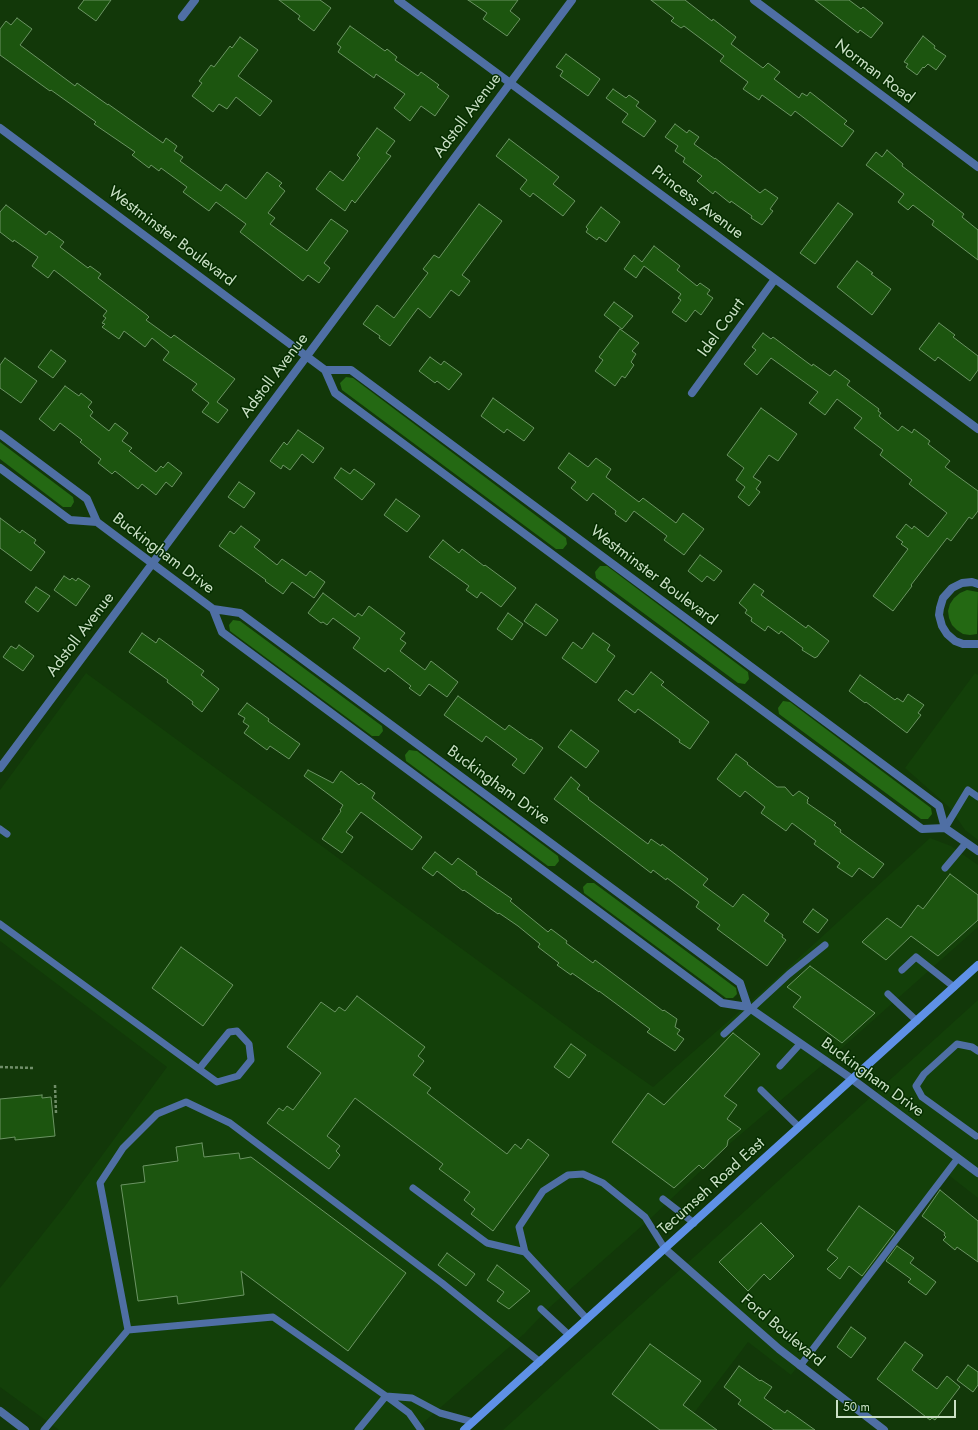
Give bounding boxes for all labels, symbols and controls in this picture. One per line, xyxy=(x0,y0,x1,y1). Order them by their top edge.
street label: Norman Road xyxy=(830,36,918,108)
street label: Adstoll Avenue xyxy=(430,70,506,162)
street label: Princess Avenue xyxy=(647,162,747,244)
street label: Westminster Boulevard xyxy=(104,183,238,291)
street label: Idel Court xyxy=(694,295,750,361)
street label: Adstoll Avenue xyxy=(237,330,313,422)
street label: Buckingham Drive xyxy=(108,509,218,599)
street label: Westminster Boulevard xyxy=(586,522,720,630)
street label: Adstoll Avenue xyxy=(43,589,119,681)
street label: Buckingham Drive xyxy=(443,742,553,830)
street label: Buckingham Drive xyxy=(817,1034,927,1122)
street label: Tecumseh Road East xyxy=(655,1134,769,1240)
street label: Ford Boulevard xyxy=(736,1291,828,1371)
scale bar xyxy=(838,1392,958,1418)
text: 50 m xyxy=(843,1398,870,1416)

